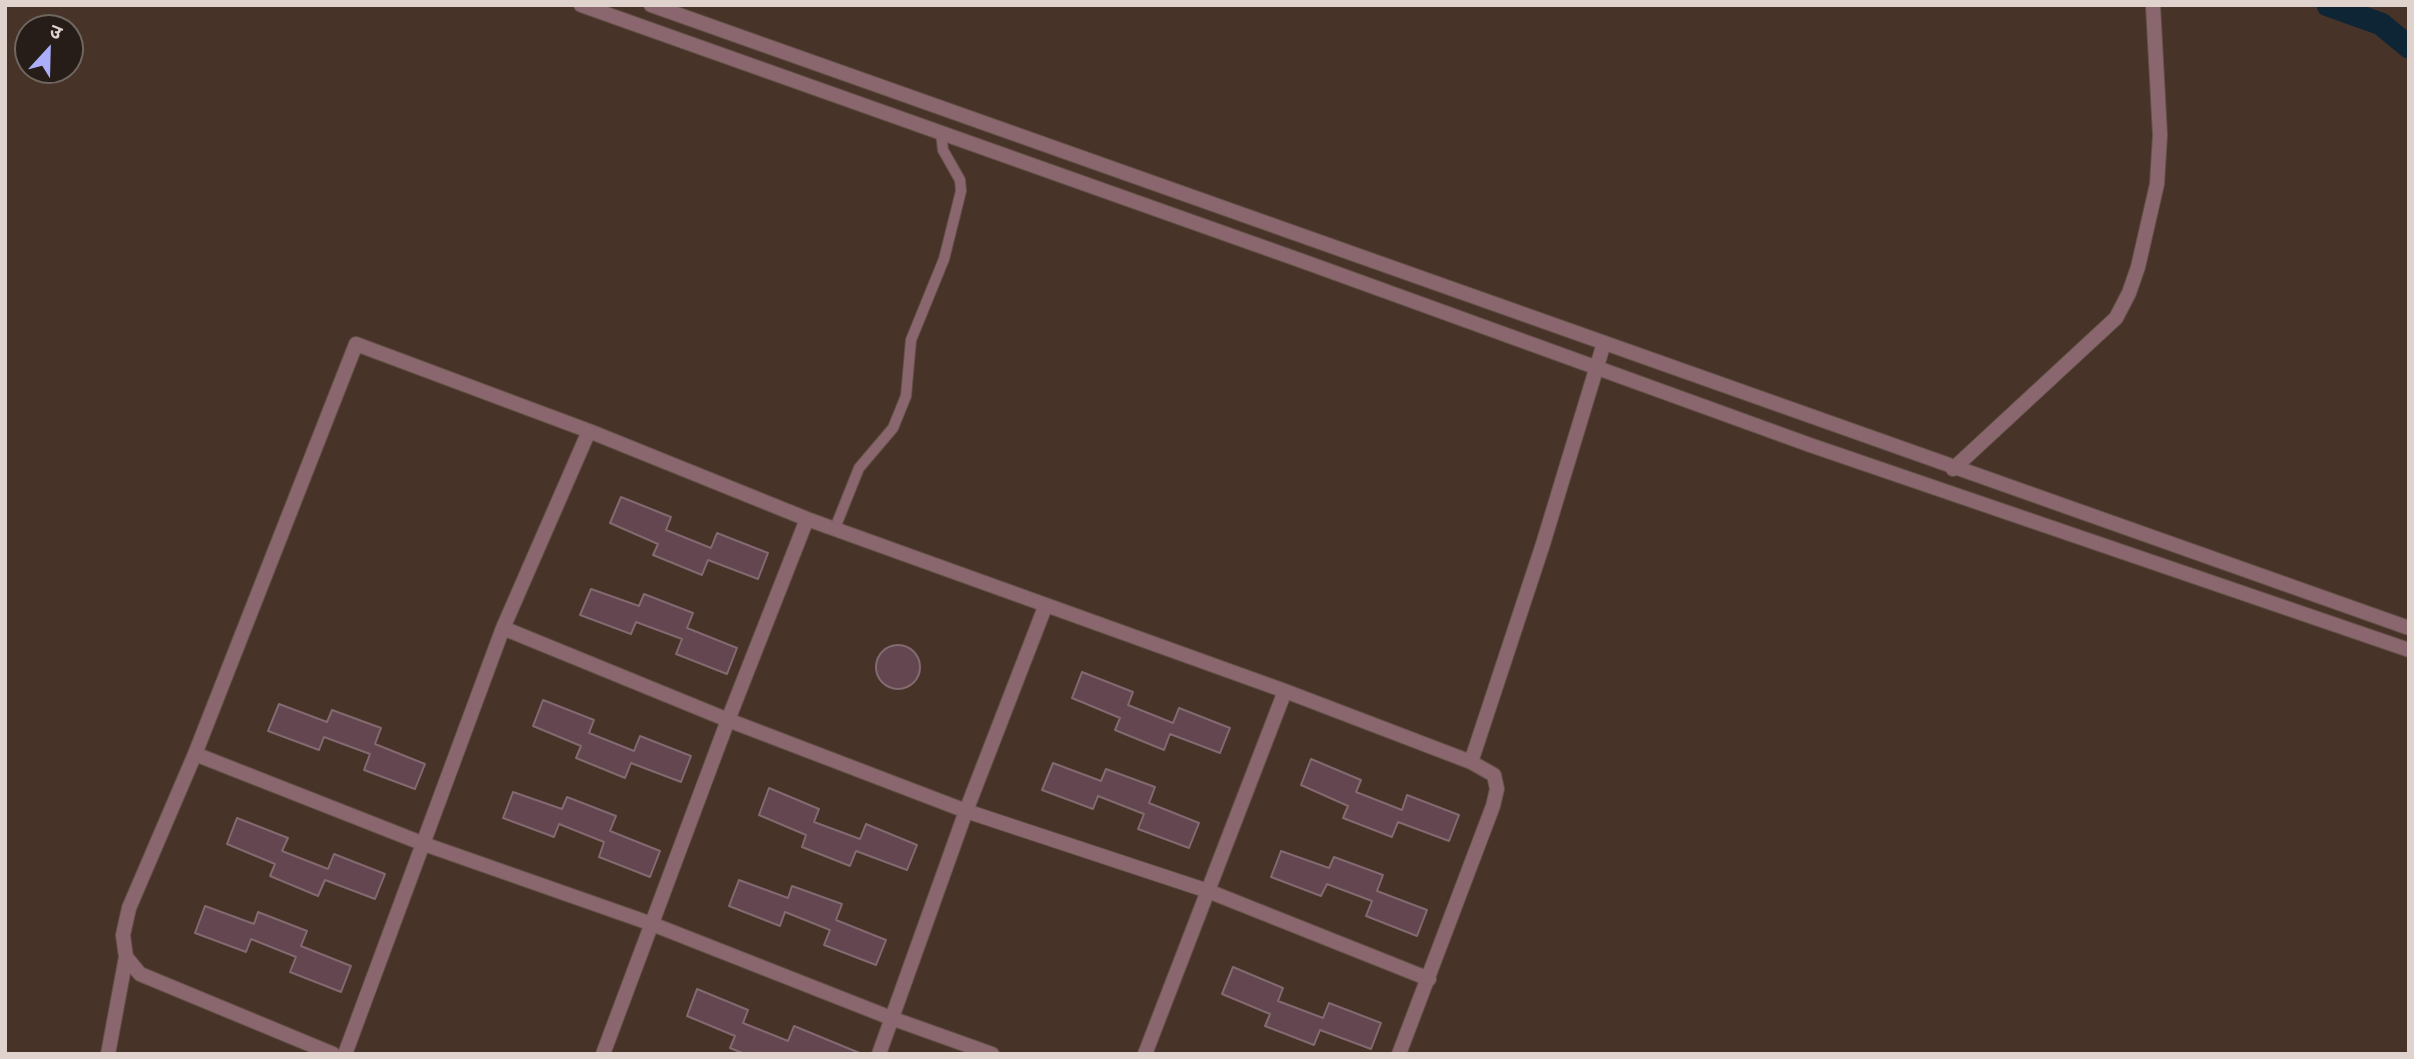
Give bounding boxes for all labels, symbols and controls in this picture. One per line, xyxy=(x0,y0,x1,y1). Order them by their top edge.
north arrow xyxy=(14,14,84,84)
text: उ xyxy=(47,19,65,44)

